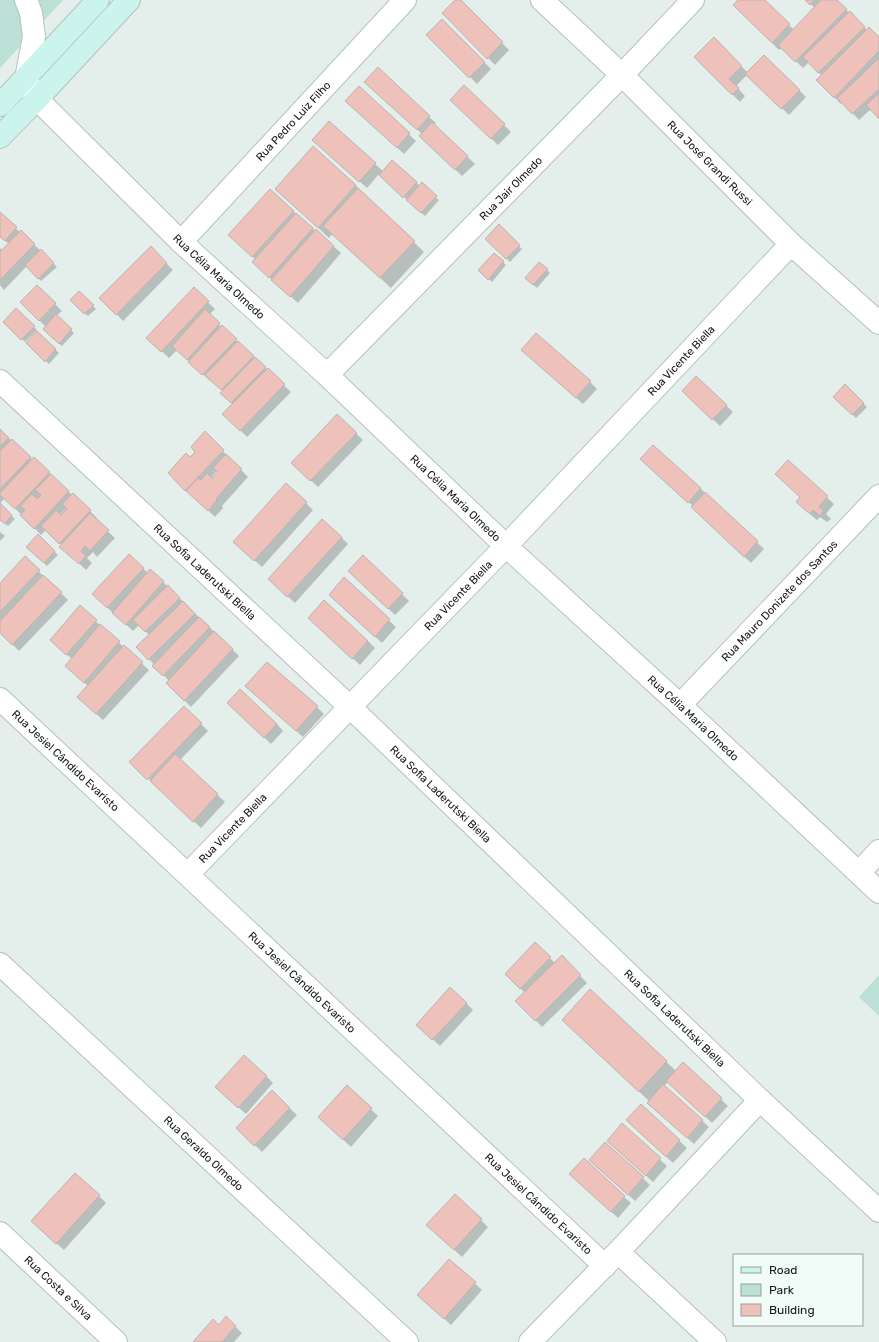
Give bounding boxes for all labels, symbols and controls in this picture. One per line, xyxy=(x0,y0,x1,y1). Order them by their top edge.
street label: Rua Pedro Luiz Filho xyxy=(253,78,333,163)
street label: Rua José Grandi Russi xyxy=(665,118,755,208)
street label: Rua Jair Olmedo xyxy=(477,154,545,223)
street label: Rua Célia Maria Olmedo xyxy=(170,231,268,322)
street label: Rua Vicente Biella xyxy=(645,323,717,398)
street label: Rua Célia Maria Olmedo xyxy=(408,452,503,544)
street label: Rua Sofia Laderutski Biella xyxy=(151,521,259,623)
street label: Rua Mauro Donizete dos Santos xyxy=(719,537,840,664)
street label: Rua Vicente Biella xyxy=(421,558,495,633)
street label: Rua Célia Maria Olmedo xyxy=(645,672,742,763)
street label: Rua Jesiel Cândido Evaristo xyxy=(9,707,122,814)
street label: Rua Sofia Laderutski Biella xyxy=(388,743,494,845)
street label: Rua Vicente Biella xyxy=(196,791,269,866)
street label: Rua Jesiel Cândido Evaristo xyxy=(246,929,358,1035)
street label: Rua Sofia Laderutski Biella xyxy=(621,967,728,1070)
street label: Rua Geraldo Olmedo xyxy=(161,1113,246,1193)
street label: Rua Jesiel Cândido Evaristo xyxy=(482,1150,595,1257)
street label: Rua Costa e Silva xyxy=(22,1253,95,1323)
legend xyxy=(733,1254,863,1326)
text: Road xyxy=(769,1263,797,1277)
text: Park xyxy=(769,1283,795,1297)
text: Building xyxy=(769,1303,815,1317)

